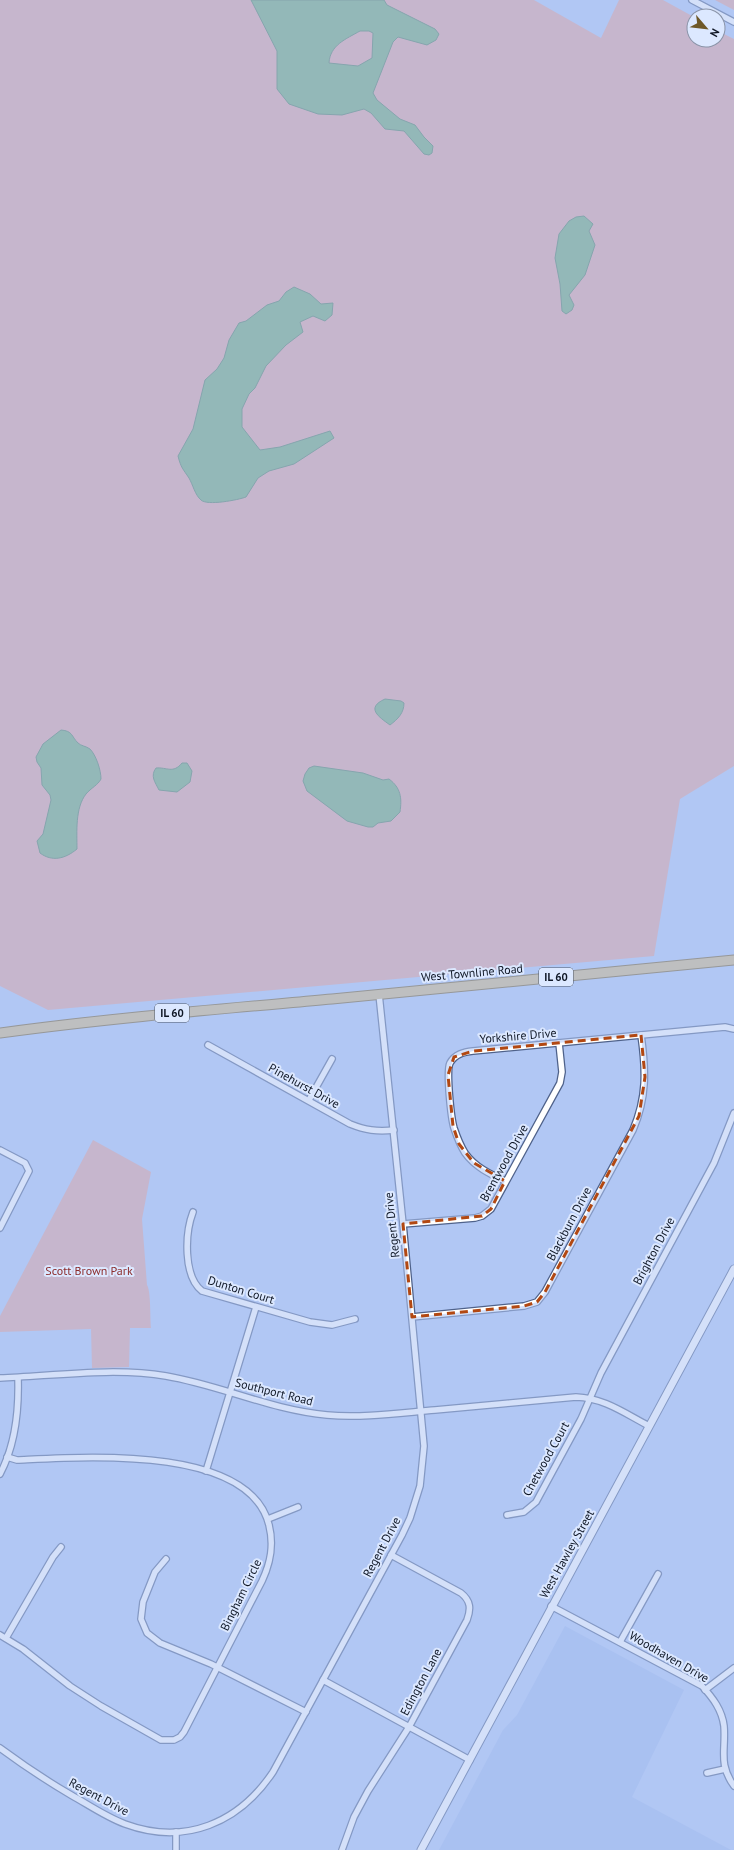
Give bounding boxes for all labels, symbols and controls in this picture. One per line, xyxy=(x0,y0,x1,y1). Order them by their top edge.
north arrow xyxy=(686,8,726,48)
text: N xyxy=(707,26,723,39)
street label: West Townline Road xyxy=(420,961,524,984)
road number: IL 60 xyxy=(539,968,573,986)
road number: IL 60 xyxy=(155,1004,189,1022)
street label: Yorkshire Drive xyxy=(479,1025,557,1046)
street label: Pinehurst Drive xyxy=(266,1060,342,1111)
street label: Brentwood Drive xyxy=(476,1122,531,1204)
street label: Blackburn Drive xyxy=(543,1184,594,1263)
street label: Regent Drive xyxy=(381,1192,402,1259)
street label: Brighton Drive xyxy=(629,1214,678,1287)
park label: Scott Brown Park xyxy=(45,1263,133,1278)
street label: Dunton Court xyxy=(206,1272,276,1307)
street label: Southport Road xyxy=(234,1375,315,1408)
street label: Chetwood Court xyxy=(519,1419,572,1499)
street label: West Hawley Street xyxy=(536,1507,597,1601)
street label: Regent Drive xyxy=(359,1514,404,1579)
street label: Bingham Circle xyxy=(217,1557,264,1633)
street label: Woodhaven Drive xyxy=(627,1628,712,1685)
street label: Edington Lane xyxy=(397,1646,445,1718)
street label: Regent Drive xyxy=(67,1774,132,1819)

